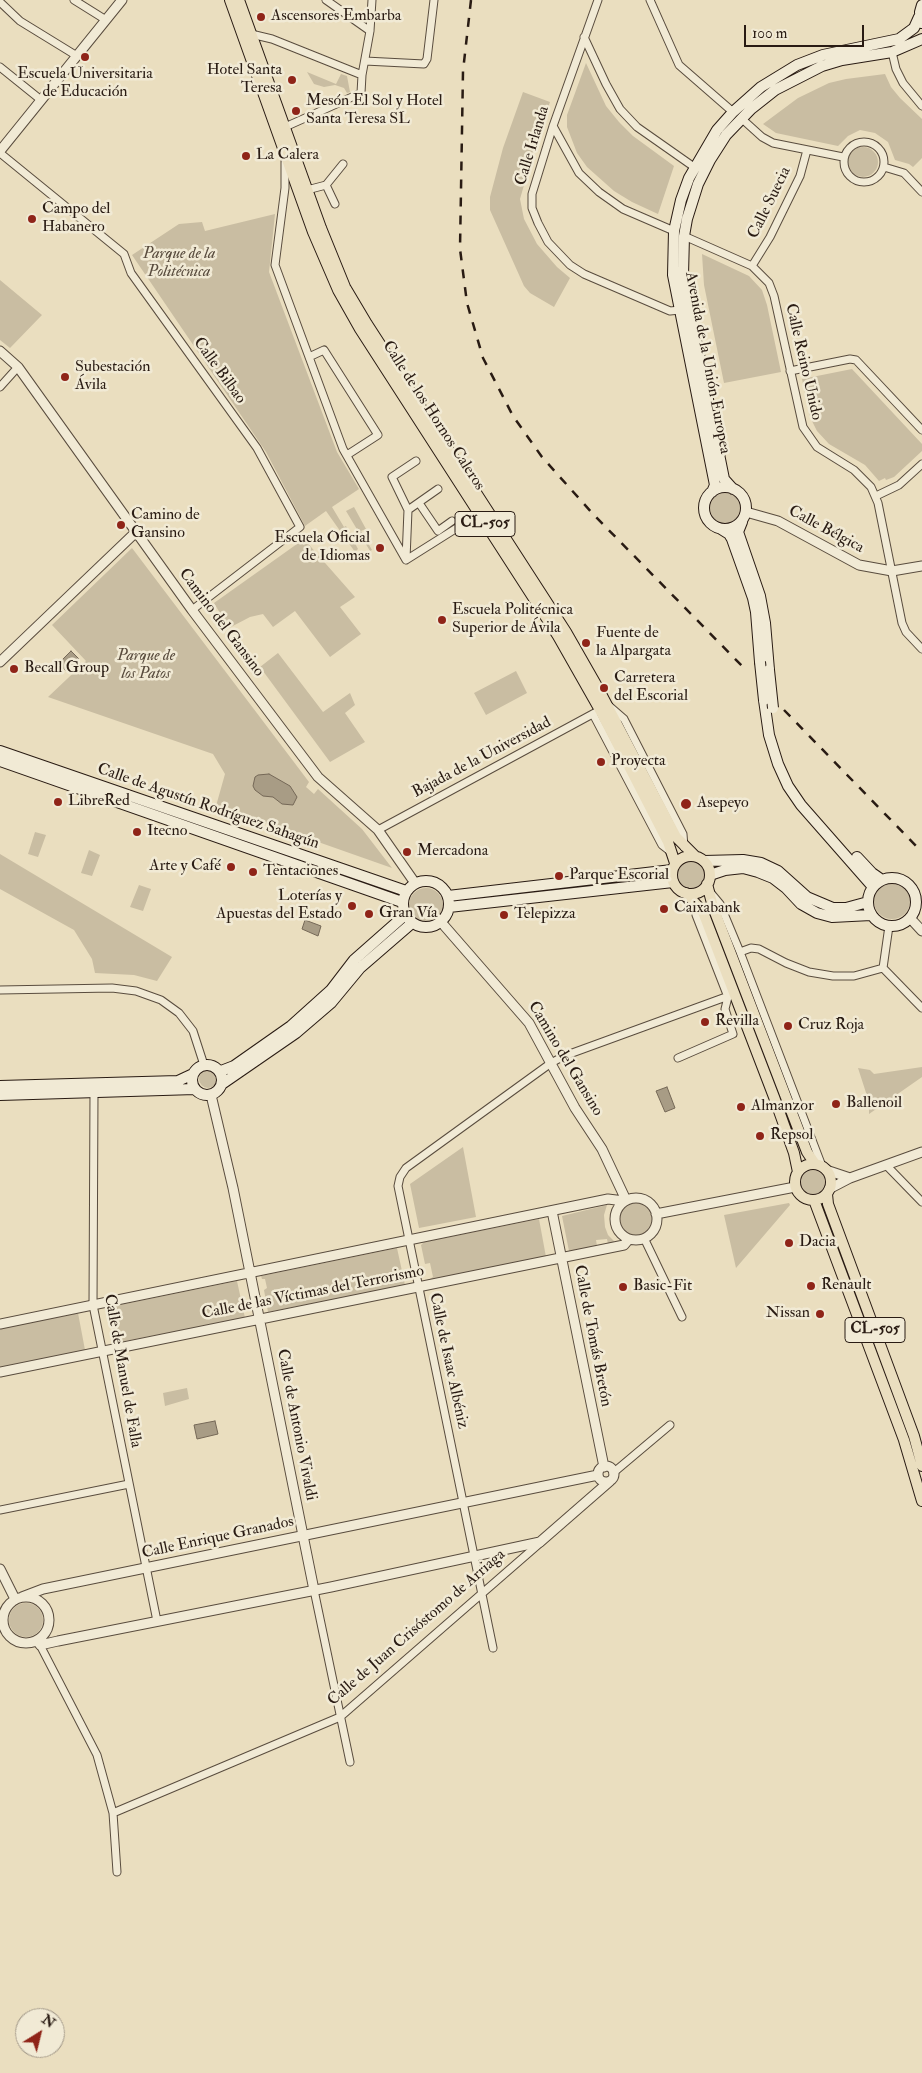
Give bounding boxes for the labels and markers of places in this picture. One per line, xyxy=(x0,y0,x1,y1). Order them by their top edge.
place label: Ascensores Embarba xyxy=(271,7,401,27)
marker: Ascensores Embarba xyxy=(255,11,267,23)
marker: Escuela Universitaria de Educación xyxy=(79,51,91,63)
place label: Hotel Santa Teresa xyxy=(207,61,282,99)
place label: Escuela Universitaria de Educación xyxy=(17,65,153,103)
marker: Hotel Santa Teresa xyxy=(286,74,298,86)
place label: Mesón El Sol y Hotel Santa Teresa SL xyxy=(306,92,443,130)
marker: Mesón El Sol y Hotel Santa Teresa SL xyxy=(290,105,302,117)
place label: La Calera xyxy=(256,146,319,166)
marker: La Calera xyxy=(240,150,252,162)
place label: Campo del Habanero xyxy=(42,200,110,238)
marker: Campo del Habanero xyxy=(26,213,38,225)
place label: Subestación Ávila xyxy=(75,358,150,396)
marker: Subestación Ávila xyxy=(59,371,71,383)
place label: Camino de Gansino xyxy=(131,506,200,544)
marker: Camino de Gansino xyxy=(115,519,127,531)
place label: Escuela Oficial de Idiomas xyxy=(274,529,370,567)
marker: Escuela Oficial de Idiomas xyxy=(374,542,386,554)
place label: Escuela Politécnica Superior de Ávila xyxy=(452,601,573,639)
marker: Escuela Politécnica Superior de Ávila xyxy=(436,614,448,626)
place label: Fuente de la Alpargata xyxy=(596,624,671,662)
marker: Fuente de la Alpargata xyxy=(580,637,592,649)
place label: Becall Group xyxy=(24,659,109,679)
marker: Becall Group xyxy=(8,663,20,675)
place label: Carretera del Escorial xyxy=(614,669,688,707)
marker: Carretera del Escorial xyxy=(598,682,610,694)
place label: Proyecta xyxy=(611,752,666,772)
marker: Proyecta xyxy=(595,756,607,768)
place label: LibreRed xyxy=(68,792,130,812)
place label: Asepeyo xyxy=(697,794,749,814)
marker: LibreRed xyxy=(52,796,64,808)
marker: Asepeyo xyxy=(679,797,693,811)
place label: Itecno xyxy=(147,822,187,842)
marker: Itecno xyxy=(131,826,143,838)
place label: Mercadona xyxy=(417,842,488,862)
marker: Mercadona xyxy=(401,846,413,858)
place label: Arte y Café xyxy=(149,857,221,877)
marker: Arte y Café xyxy=(225,861,237,873)
place label: Tentaciones xyxy=(263,862,338,882)
marker: Tentaciones xyxy=(247,866,259,878)
place label: Parque Escorial xyxy=(569,866,669,886)
marker: Parque Escorial xyxy=(553,870,565,882)
place label: Loterías y Apuestas del Estado xyxy=(216,887,342,925)
place label: Caixabank xyxy=(674,899,741,919)
marker: Loterías y Apuestas del Estado xyxy=(346,900,358,912)
marker: Caixabank xyxy=(658,903,670,915)
place label: Gran Vía xyxy=(379,904,437,924)
place label: Telepizza xyxy=(514,905,576,925)
marker: Gran Vía xyxy=(363,908,375,920)
marker: Telepizza xyxy=(498,909,510,921)
place label: Revilla xyxy=(715,1012,759,1032)
marker: Revilla xyxy=(699,1016,711,1028)
place label: Cruz Roja xyxy=(798,1016,864,1036)
marker: Cruz Roja xyxy=(782,1020,794,1032)
place label: Ballenoil xyxy=(846,1094,902,1114)
place label: Almanzor xyxy=(751,1097,814,1117)
marker: Ballenoil xyxy=(830,1098,842,1110)
marker: Almanzor xyxy=(735,1101,747,1113)
place label: Repsol xyxy=(770,1126,813,1146)
marker: Repsol xyxy=(754,1130,766,1142)
place label: Dacia xyxy=(799,1233,836,1253)
marker: Dacia xyxy=(783,1237,795,1249)
place label: Renault xyxy=(821,1276,871,1296)
place label: Basic-Fit xyxy=(633,1277,692,1297)
marker: Renault xyxy=(805,1280,817,1292)
marker: Basic-Fit xyxy=(617,1281,629,1293)
place label: Nissan xyxy=(766,1304,810,1324)
marker: Nissan xyxy=(814,1308,826,1320)

